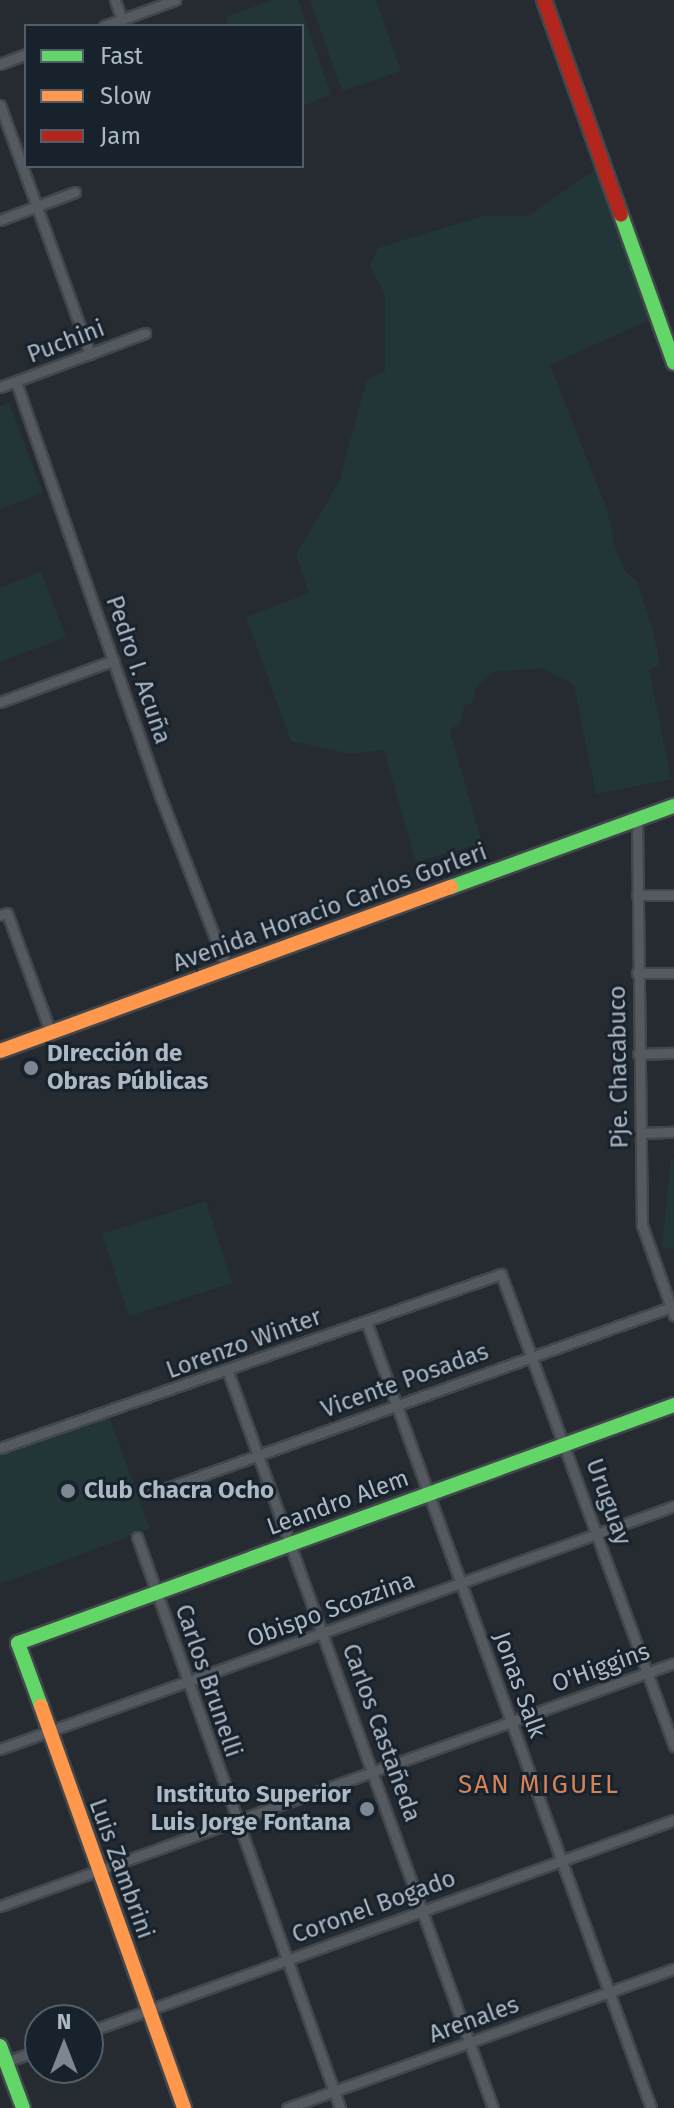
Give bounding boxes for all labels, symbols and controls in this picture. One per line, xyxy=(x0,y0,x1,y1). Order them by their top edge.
legend xyxy=(24,24,304,168)
text: Fast xyxy=(100,42,143,70)
text: Slow xyxy=(100,82,151,110)
text: Jam xyxy=(100,122,141,150)
street label: Puchini xyxy=(23,314,109,370)
street label: Pedro I. Acuña xyxy=(99,592,177,748)
street label: Avenida Horacio Carlos Gorleri xyxy=(169,838,491,978)
street label: Pje. Chacabuco xyxy=(603,985,635,1149)
place label: DIrección de Obras Públicas xyxy=(47,1040,208,1096)
marker: DIrección de Obras Públicas xyxy=(22,1059,40,1077)
street label: Lorenzo Winter xyxy=(162,1303,326,1385)
street label: Vicente Posadas xyxy=(318,1337,492,1425)
street label: Uruguay xyxy=(579,1455,637,1549)
street label: Leandro Alem xyxy=(263,1464,413,1542)
place label: Club Chacra Ocho xyxy=(84,1477,274,1505)
marker: Club Chacra Ocho xyxy=(59,1482,77,1500)
street label: Obispo Scozzina xyxy=(243,1566,419,1654)
street label: Carlos Brunelli xyxy=(168,1601,248,1761)
street label: Jonas Salk xyxy=(486,1628,552,1742)
street label: O'Higgins xyxy=(548,1637,654,1699)
street label: Carlos Castañeda xyxy=(335,1640,427,1826)
district label: SAN MIGUEL xyxy=(458,1769,620,1801)
place label: Instituto Superior Luis Jorge Fontana xyxy=(151,1781,351,1837)
street label: Luis Zambrini xyxy=(82,1795,160,1943)
marker: Instituto Superior Luis Jorge Fontana xyxy=(358,1800,376,1818)
street label: Coronel Bogado xyxy=(288,1864,460,1950)
street label: Arenales xyxy=(425,1990,523,2050)
north arrow xyxy=(24,2004,104,2084)
text: N xyxy=(57,2008,71,2035)

